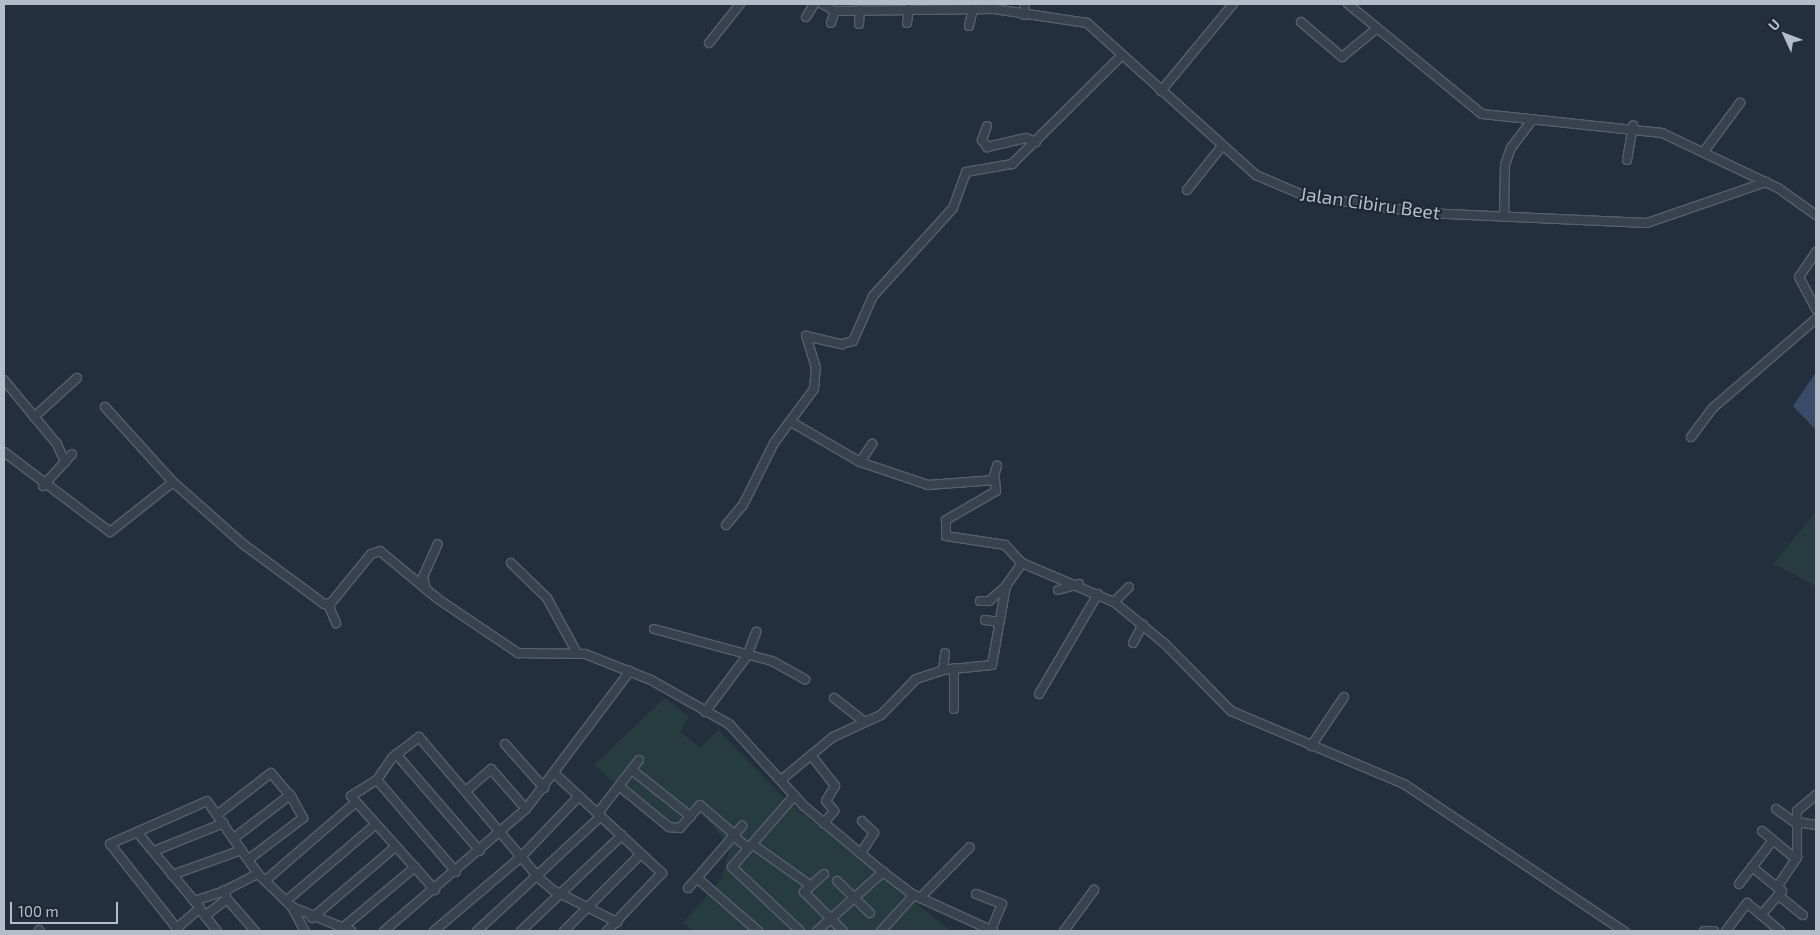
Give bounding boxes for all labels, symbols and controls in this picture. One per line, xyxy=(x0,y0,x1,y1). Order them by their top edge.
north arrow xyxy=(1760,10,1810,60)
text: U xyxy=(1764,15,1783,34)
street label: Jalan Cibiru Beet xyxy=(1298,182,1442,224)
scale bar xyxy=(12,892,120,924)
text: 100 m xyxy=(18,902,59,920)

